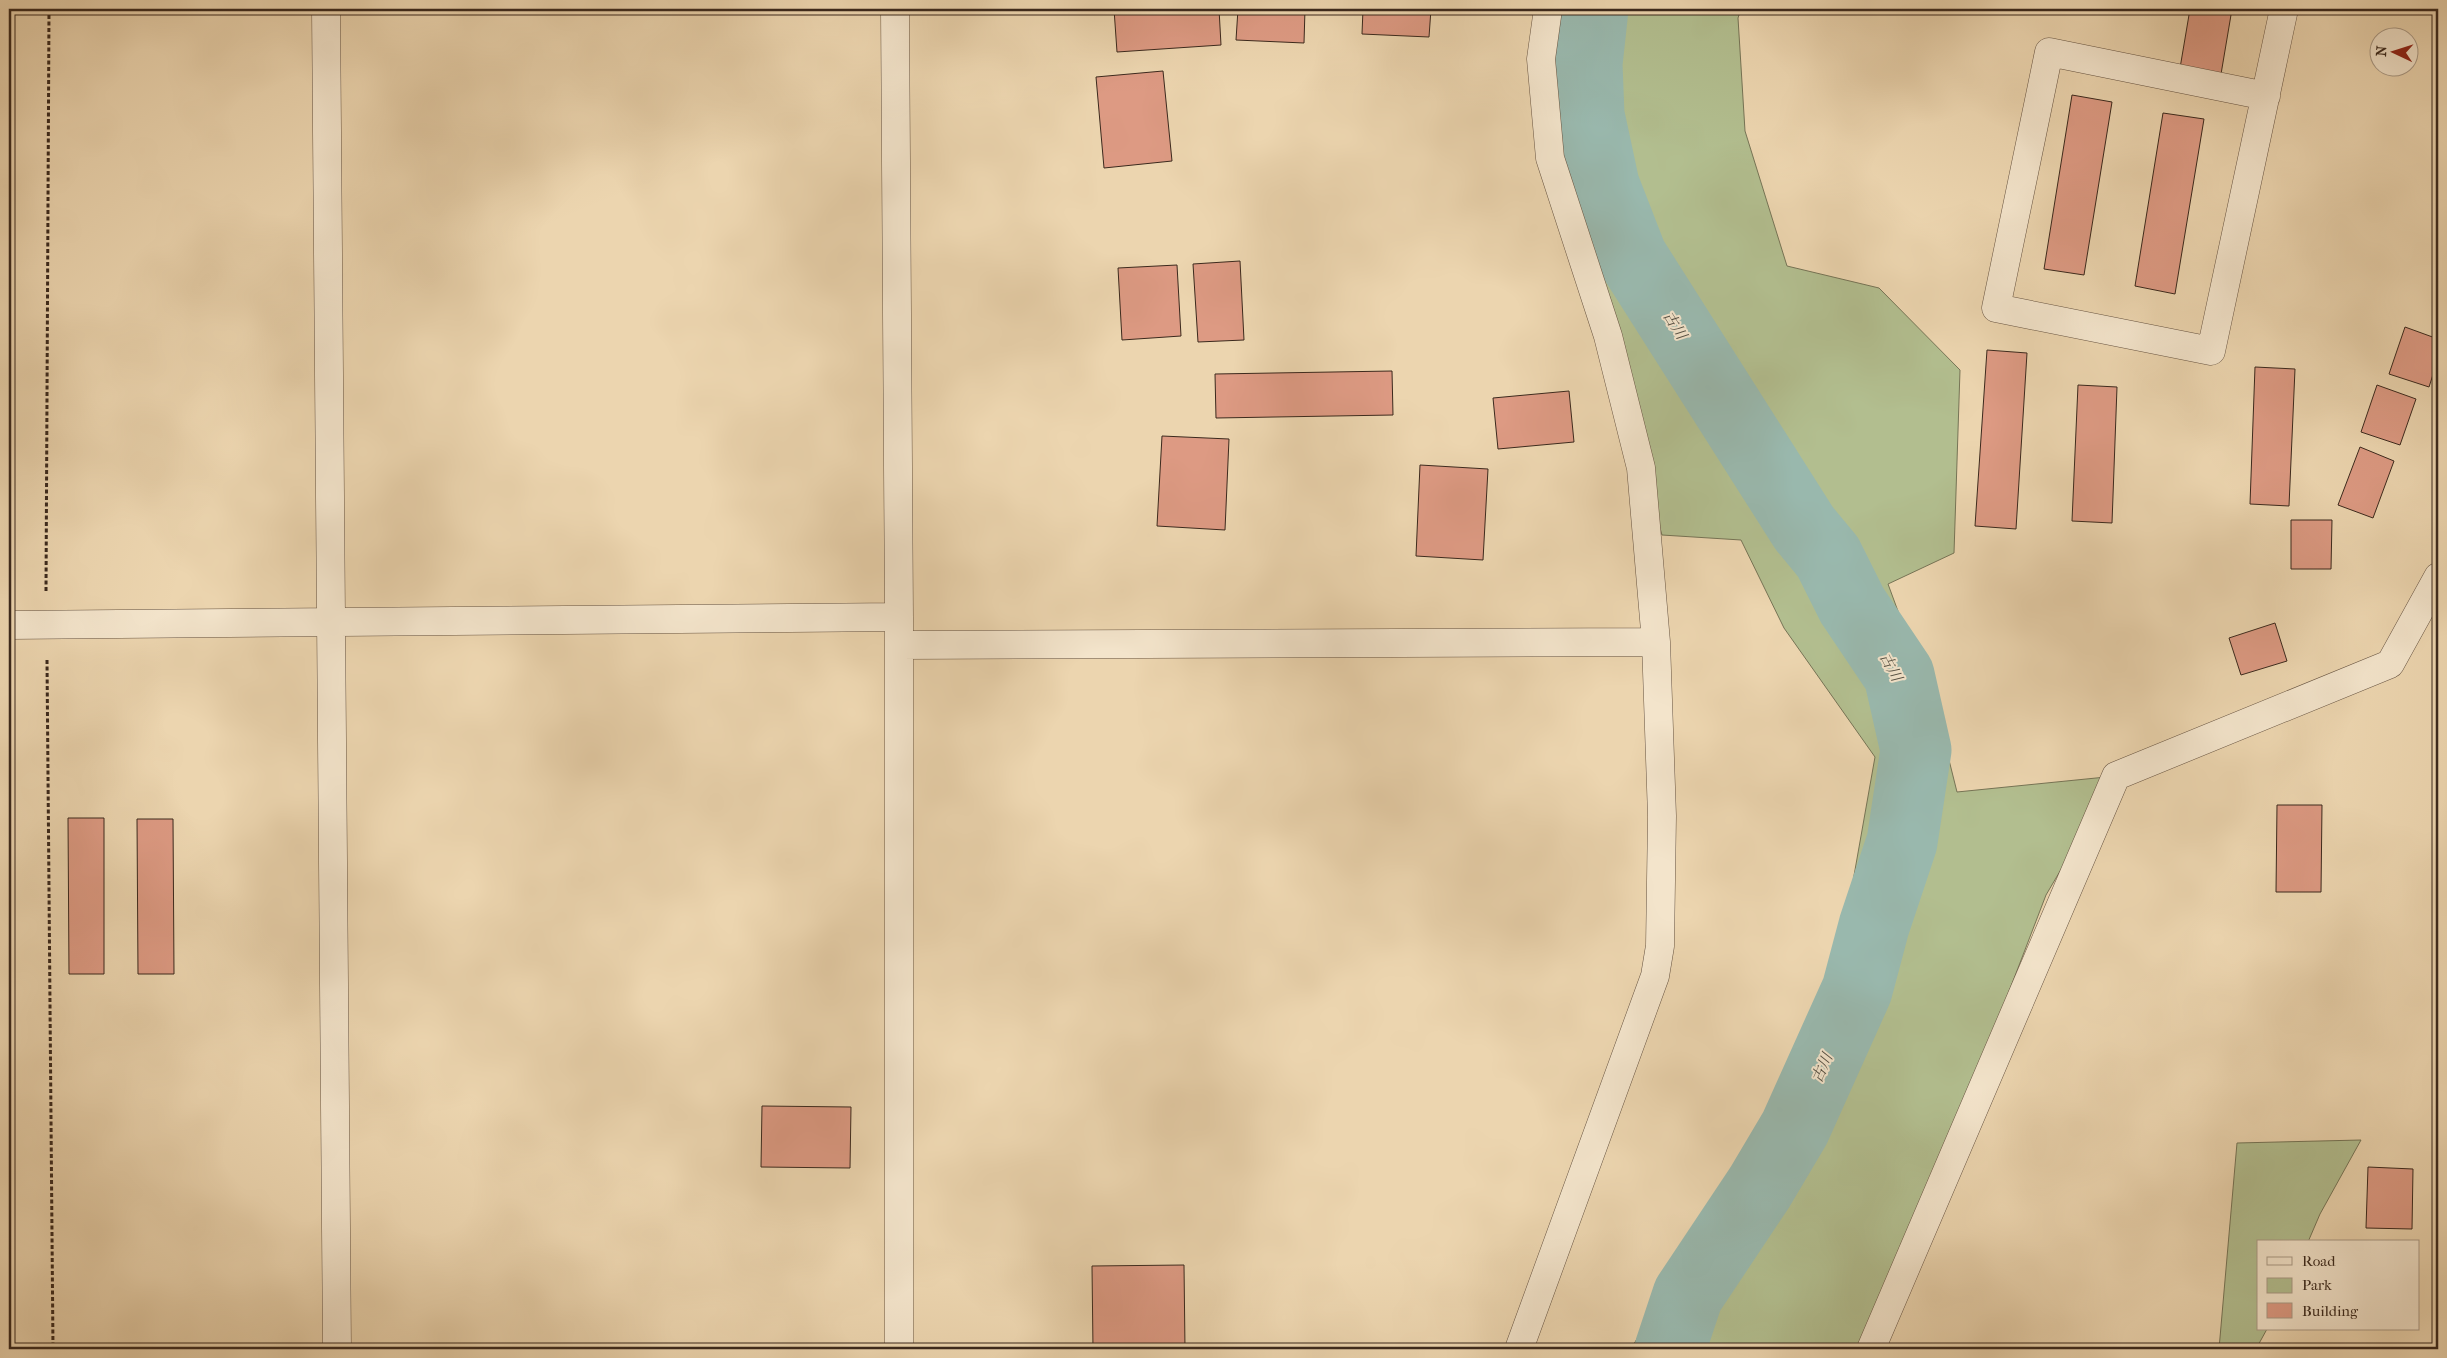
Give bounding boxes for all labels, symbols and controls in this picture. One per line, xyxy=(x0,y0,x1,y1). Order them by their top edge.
north arrow xyxy=(2370,28,2420,78)
text: N xyxy=(2373,45,2390,57)
water label: 古川 xyxy=(1659,308,1692,344)
water label: 古川 xyxy=(1876,650,1907,686)
water label: 古川 xyxy=(1808,1049,1837,1085)
legend xyxy=(2257,1240,2420,1330)
text: Road xyxy=(2302,1252,2336,1270)
text: Park xyxy=(2302,1276,2332,1294)
text: Building xyxy=(2302,1302,2359,1320)

